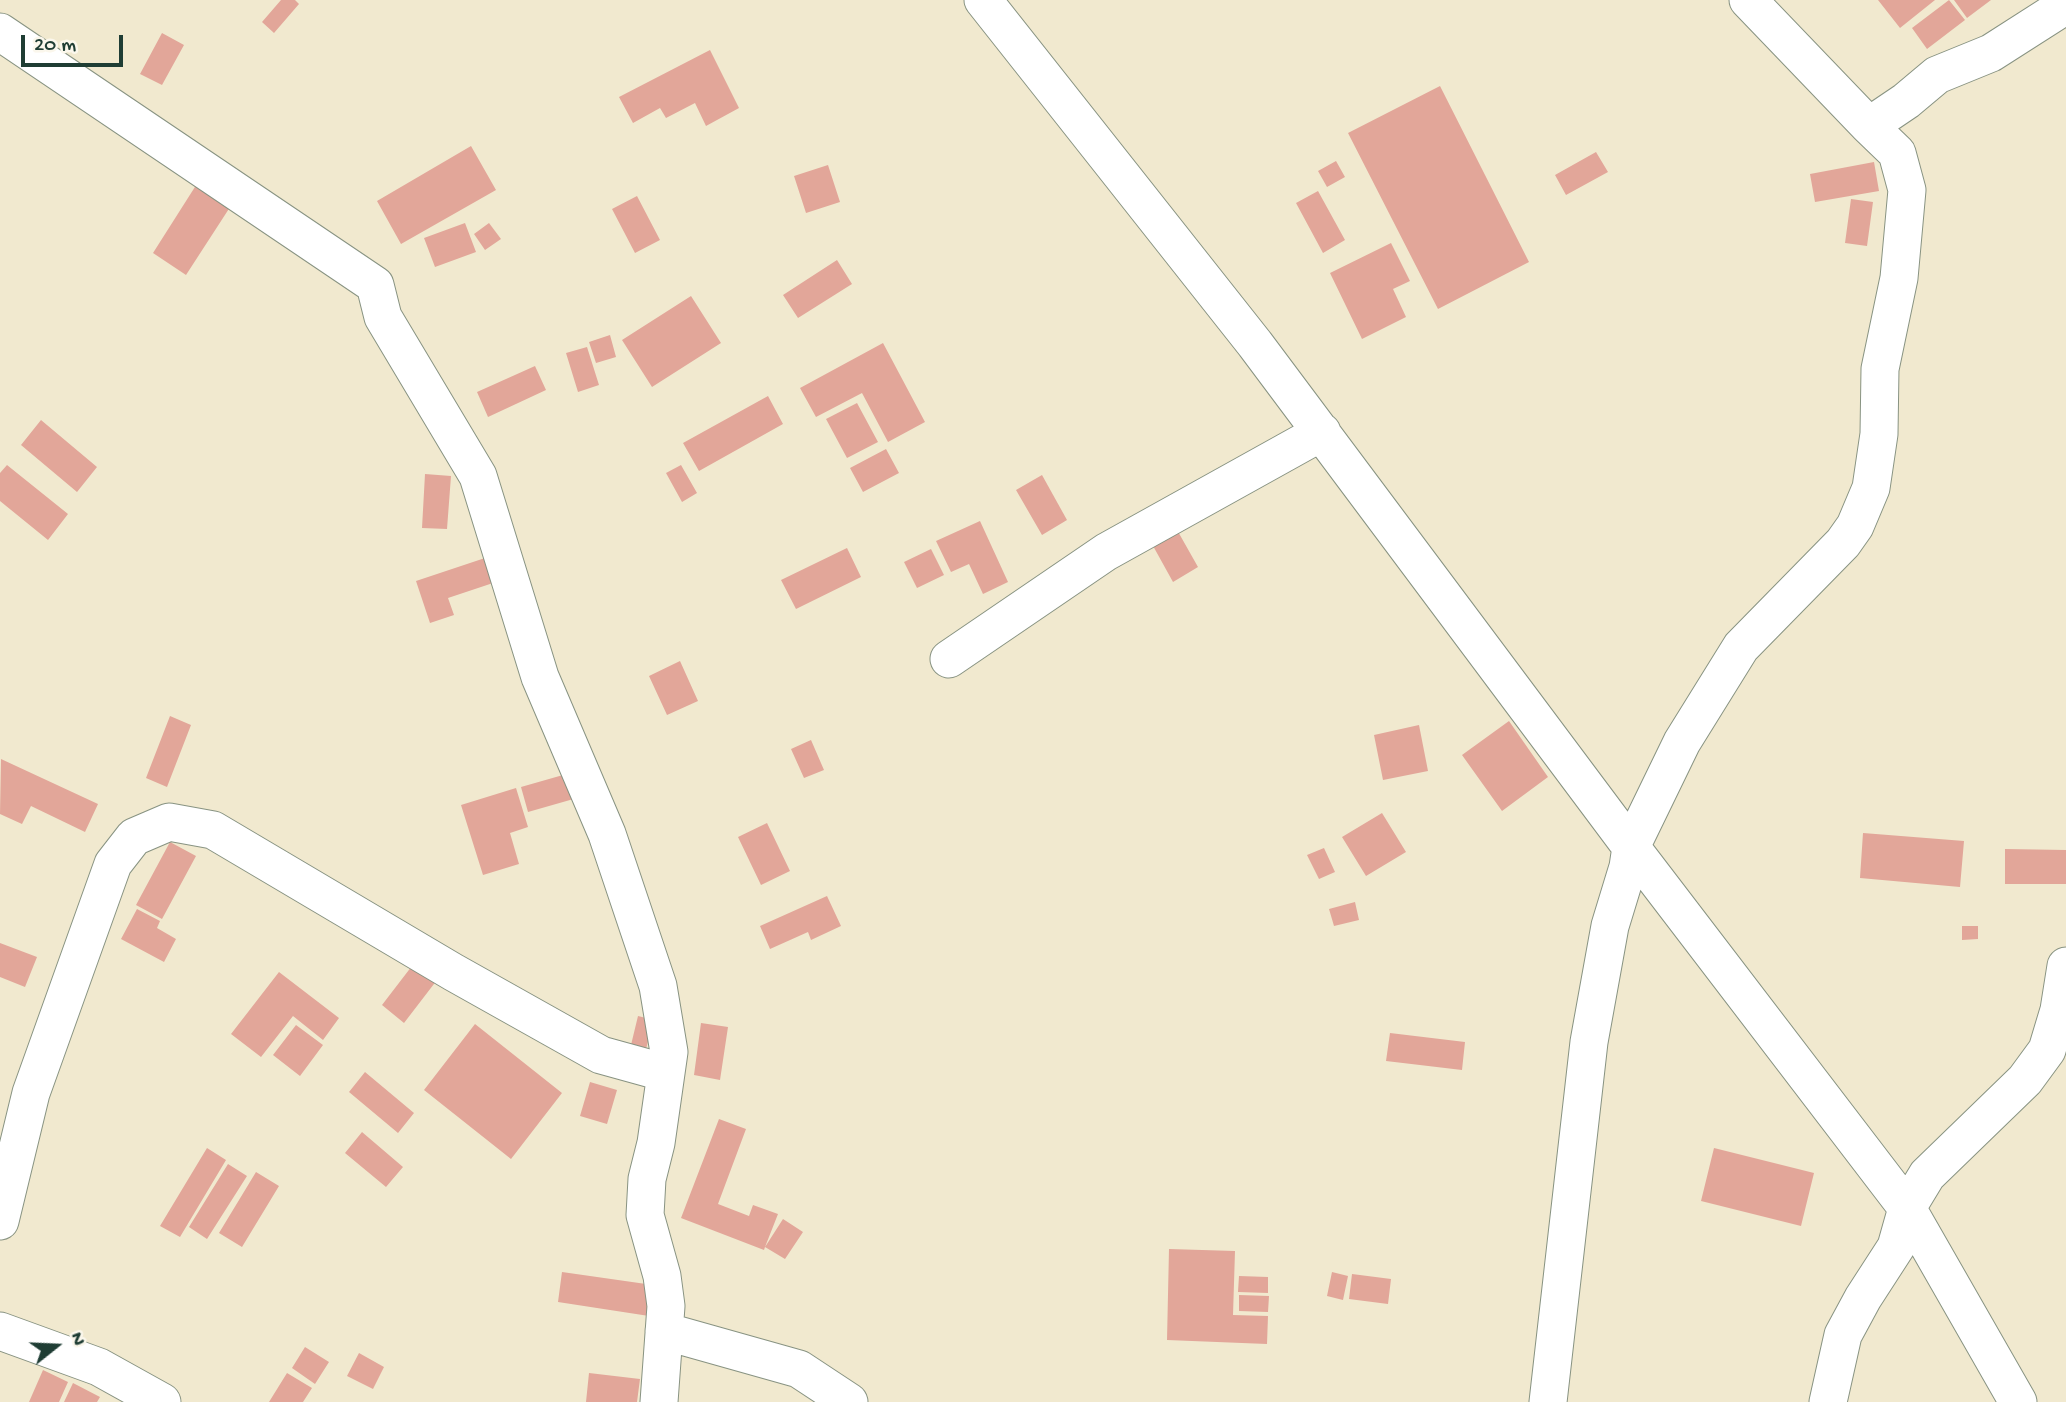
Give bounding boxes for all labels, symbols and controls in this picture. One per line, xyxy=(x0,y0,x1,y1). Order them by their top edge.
scale bar xyxy=(24,21,126,65)
text: 20 m xyxy=(34,34,76,59)
north arrow xyxy=(21,1311,91,1381)
text: N xyxy=(64,1330,89,1349)

